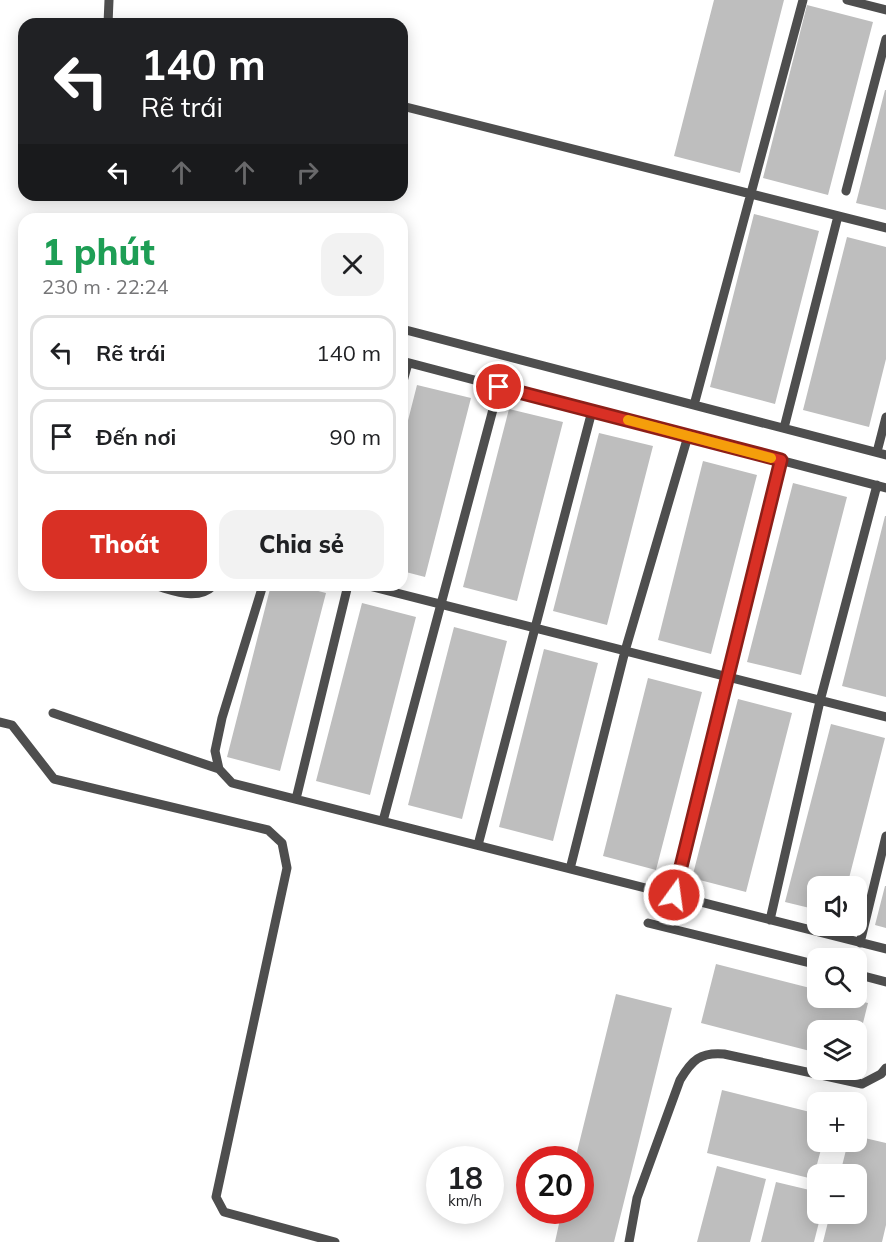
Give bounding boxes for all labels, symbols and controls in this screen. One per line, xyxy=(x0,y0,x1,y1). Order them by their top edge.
text: 140 m xyxy=(141,38,266,91)
icon: left xyxy=(42,42,120,120)
text: Rẽ trái xyxy=(141,90,223,124)
icon: left xyxy=(102,156,135,189)
icon: ahead xyxy=(165,156,198,189)
icon: ahead xyxy=(228,156,261,189)
icon: right xyxy=(291,156,324,189)
text: 1 phút xyxy=(42,229,155,274)
button: close xyxy=(321,233,384,296)
text: 230 m · 22:24 xyxy=(42,274,168,299)
icon: left xyxy=(45,336,78,369)
text: Rẽ trái xyxy=(96,339,166,367)
text: 140 m xyxy=(316,339,381,367)
pin xyxy=(473,361,524,412)
icon: arrive xyxy=(482,370,515,403)
icon: arrive xyxy=(45,420,78,453)
text: Đến nơi xyxy=(96,423,176,451)
text: 90 m xyxy=(330,423,381,451)
button: Thoát xyxy=(42,510,207,579)
button: Chia sẻ xyxy=(219,510,384,579)
position arrow xyxy=(642,863,706,927)
map controls xyxy=(807,876,867,1224)
button: sound xyxy=(807,876,867,936)
button: search xyxy=(807,948,867,1008)
button: layers xyxy=(807,1020,867,1080)
button: + xyxy=(807,1092,867,1152)
speed limit sign: 20 xyxy=(516,1146,594,1224)
text: 18 xyxy=(447,1159,483,1197)
button: − xyxy=(807,1164,867,1224)
text: km/h xyxy=(448,1191,482,1210)

